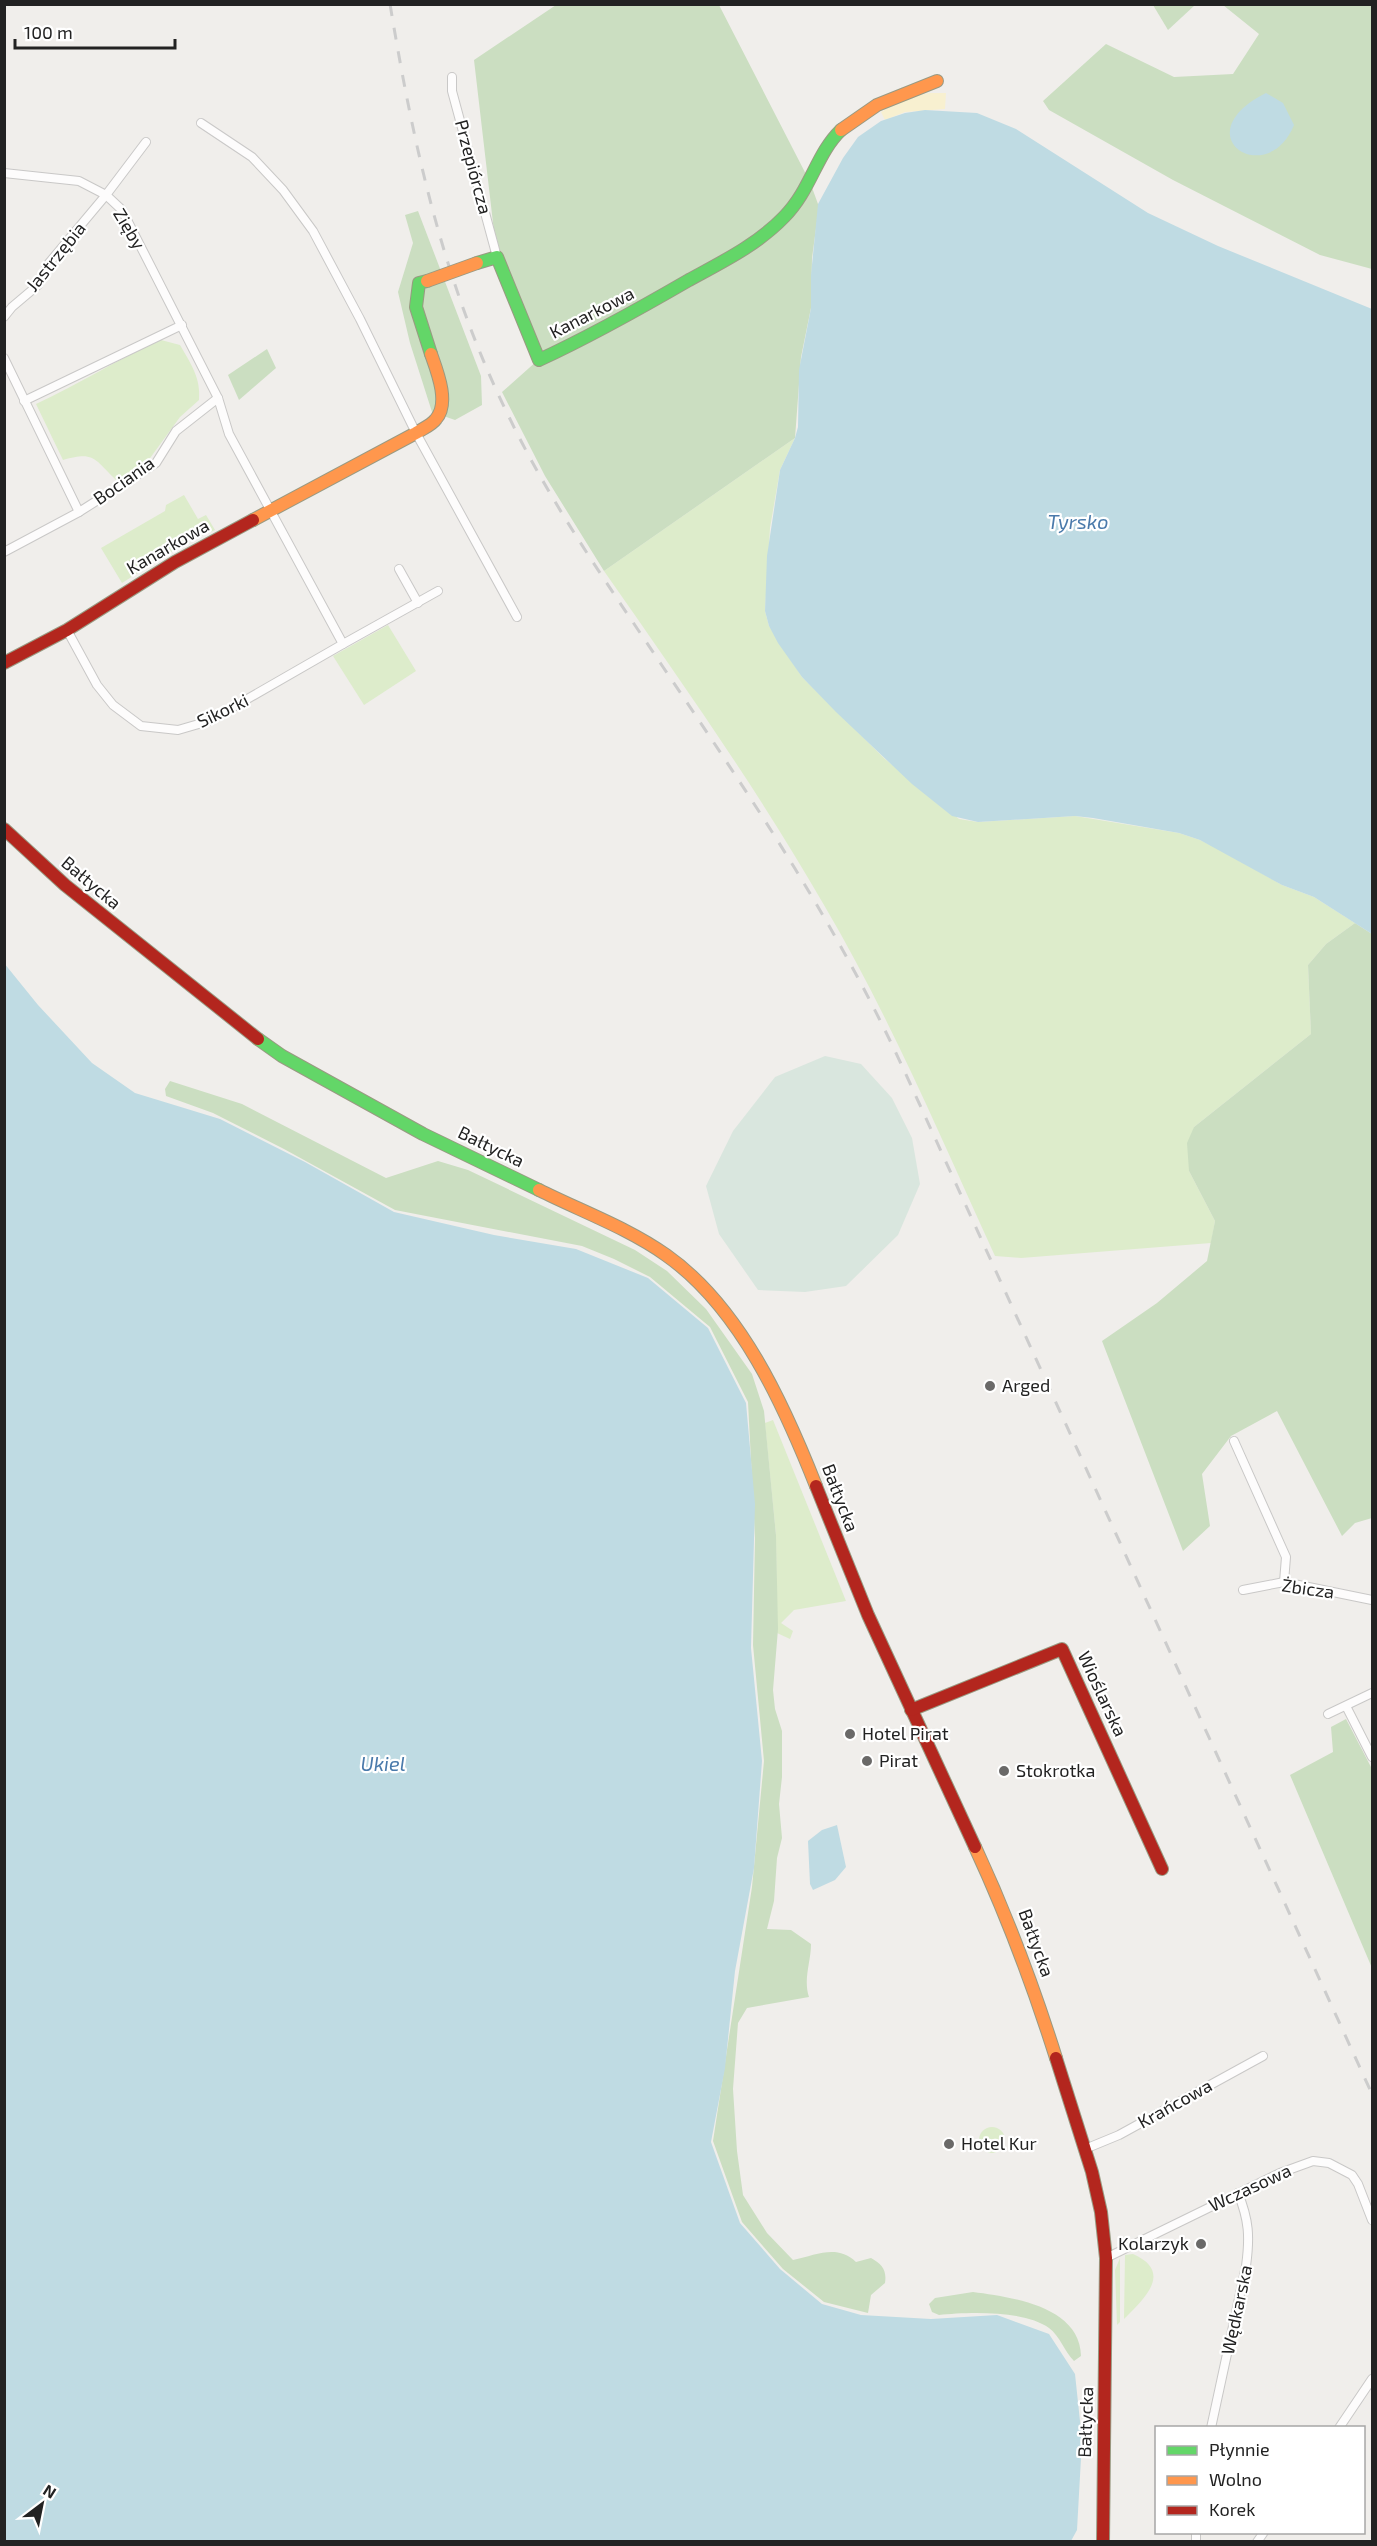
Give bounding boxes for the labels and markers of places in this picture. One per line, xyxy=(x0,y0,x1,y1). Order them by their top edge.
place label: Arged xyxy=(1002,1374,1050,1396)
marker: Arged xyxy=(983,1379,997,1393)
place label: Hotel Pirat xyxy=(862,1722,949,1744)
marker: Hotel Pirat xyxy=(843,1727,857,1741)
place label: Pirat xyxy=(879,1749,918,1771)
marker: Pirat xyxy=(860,1754,874,1768)
place label: Stokrotka xyxy=(1016,1759,1095,1781)
marker: Stokrotka xyxy=(997,1764,1011,1778)
place label: Hotel Kur xyxy=(961,2132,1037,2154)
marker: Hotel Kur xyxy=(942,2137,956,2151)
place label: Kolarzyk xyxy=(1118,2232,1189,2254)
marker: Kolarzyk xyxy=(1194,2237,1208,2251)

